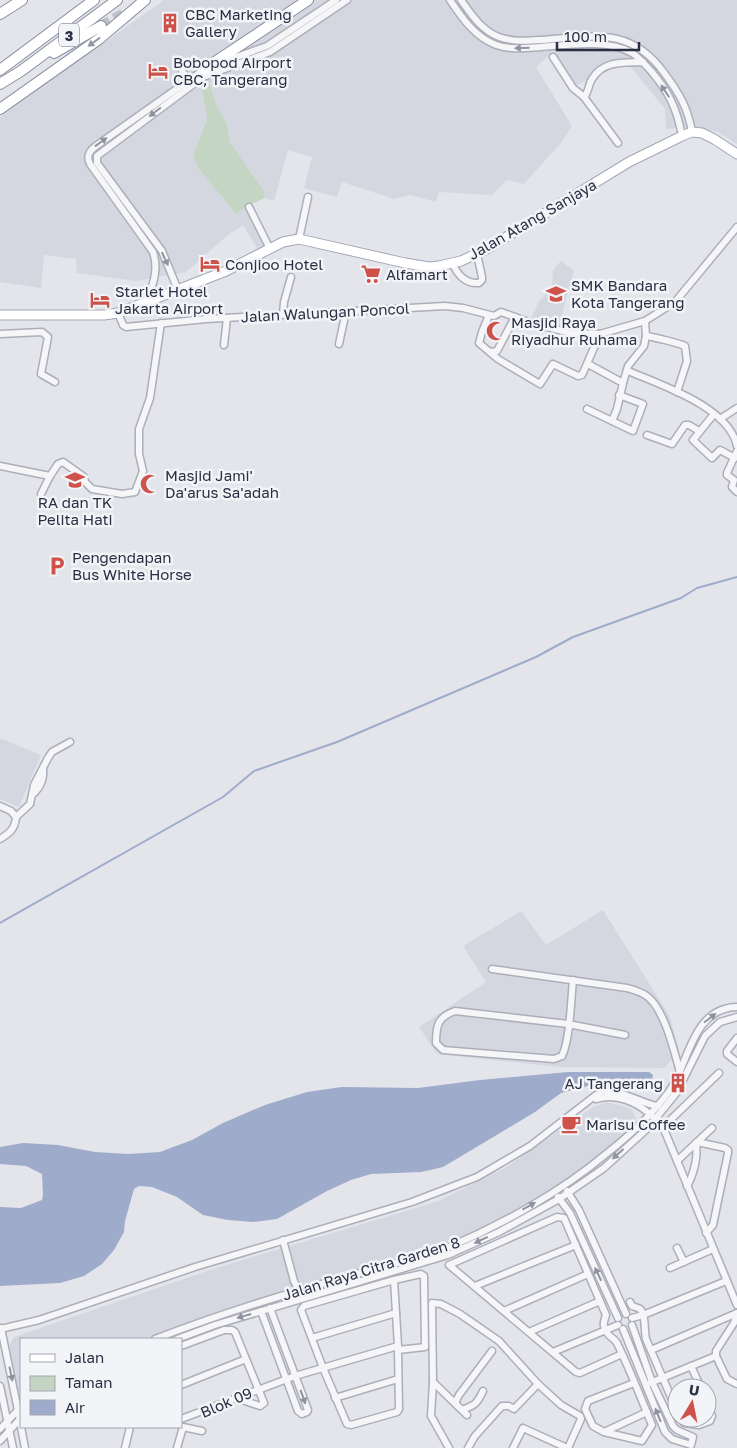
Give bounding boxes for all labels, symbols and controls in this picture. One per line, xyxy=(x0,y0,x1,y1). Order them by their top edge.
place label: CBC Marketing Gallery xyxy=(185,5,292,40)
building icon: CBC Marketing Gallery xyxy=(159,12,181,34)
scale bar xyxy=(557,20,640,52)
road number: 3 xyxy=(59,24,79,46)
text: 100 m xyxy=(564,27,607,45)
one-way arrow xyxy=(87,37,101,47)
one-way arrow xyxy=(514,45,530,53)
place label: Bobopod Airport CBC, Tangerang xyxy=(173,53,292,88)
hotel icon: Bobopod Airport CBC, Tangerang xyxy=(147,60,169,82)
one-way arrow xyxy=(660,84,670,98)
one-way arrow xyxy=(149,107,162,118)
one-way arrow xyxy=(94,137,107,148)
street label: Jalan Atang Sanjaya xyxy=(465,175,599,263)
one-way arrow xyxy=(162,252,170,266)
hotel icon: Conjioo Hotel xyxy=(199,253,221,275)
place label: Conjioo Hotel xyxy=(225,255,323,273)
supermarket icon: Alfamart xyxy=(360,263,382,285)
place label: Alfamart xyxy=(386,265,448,283)
place label: SMK Bandara Kota Tangerang xyxy=(571,276,684,311)
place label: Starlet Hotel Jakarta Airport xyxy=(115,282,223,317)
school or university icon: SMK Bandara Kota Tangerang xyxy=(545,283,567,305)
hotel icon: Starlet Hotel Jakarta Airport xyxy=(89,289,111,311)
street label: Jalan Walungan Poncol xyxy=(240,299,410,325)
place label: Masjid Raya Riyadhur Ruhama xyxy=(511,313,637,348)
mosque icon: Masjid Raya Riyadhur Ruhama xyxy=(485,320,507,342)
place label: Masjid Jami' Da'arus Sa'adah xyxy=(165,466,279,501)
school or university icon: RA dan TK Pelita Hati xyxy=(64,469,86,491)
mosque icon: Masjid Jami' Da'arus Sa'adah xyxy=(139,473,161,495)
place label: RA dan TK Pelita Hati xyxy=(37,493,113,528)
place label: Pengendapan Bus White Horse xyxy=(72,548,192,583)
parking icon: Pengendapan Bus White Horse xyxy=(46,555,68,577)
one-way arrow xyxy=(703,1013,716,1024)
building icon: AJ Tangerang xyxy=(667,1072,689,1094)
place label: AJ Tangerang xyxy=(565,1074,663,1092)
cafe icon: Marisu Coffee xyxy=(560,1113,582,1135)
place label: Marisu Coffee xyxy=(586,1115,686,1133)
one-way arrow xyxy=(612,1149,625,1160)
one-way arrow xyxy=(522,1202,537,1210)
street label: Jalan Raya Citra Garden 8 xyxy=(280,1232,462,1304)
one-way arrow xyxy=(474,1236,488,1244)
one-way arrow xyxy=(593,1267,601,1281)
one-way arrow xyxy=(236,1313,251,1321)
legend xyxy=(20,1338,182,1428)
text: Jalan xyxy=(65,1348,104,1366)
one-way arrow xyxy=(7,1366,15,1382)
text: Taman xyxy=(65,1373,112,1391)
north arrow xyxy=(667,1378,717,1428)
text: U xyxy=(688,1380,701,1399)
street label: Blok 09 xyxy=(197,1383,255,1421)
one-way arrow xyxy=(300,1389,307,1404)
text: Air xyxy=(65,1398,85,1416)
one-way arrow xyxy=(654,1408,661,1423)

